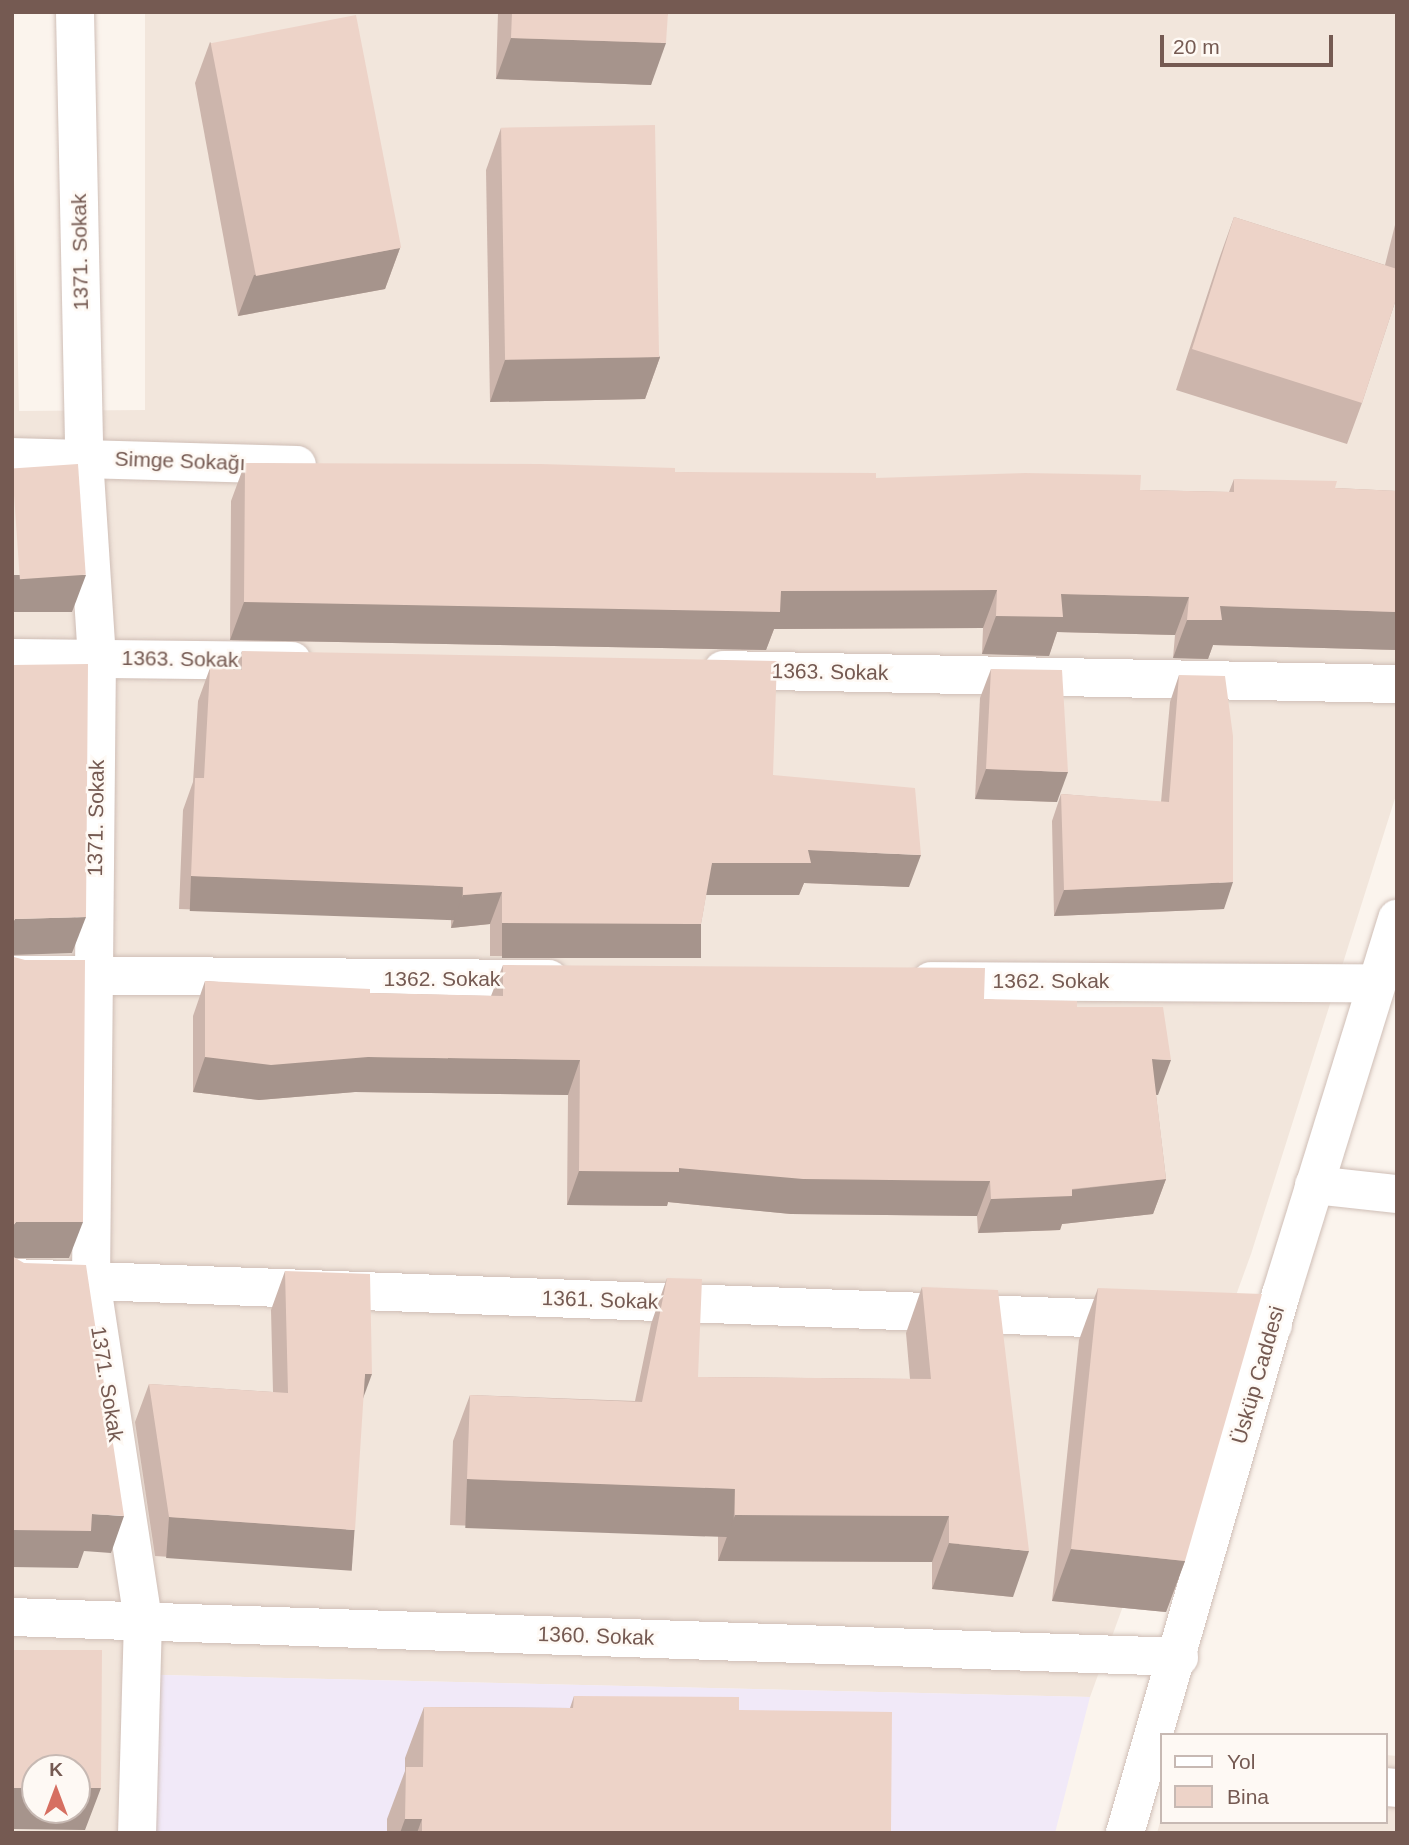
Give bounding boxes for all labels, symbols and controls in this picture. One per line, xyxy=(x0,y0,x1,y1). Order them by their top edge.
scale bar xyxy=(1164,21,1337,65)
text: 20 m xyxy=(1173,35,1220,58)
street label: 1371. Sokak xyxy=(66,193,94,311)
street label: Simge Sokağı xyxy=(114,446,246,476)
street label: 1363. Sokak xyxy=(121,645,239,673)
street label: 1363. Sokak xyxy=(771,658,889,686)
street label: 1371. Sokak xyxy=(82,759,110,877)
street label: 1362. Sokak xyxy=(384,966,500,992)
street label: 1362. Sokak xyxy=(993,968,1109,994)
street label: 1361. Sokak xyxy=(541,1285,659,1315)
street label: Üsküp Caddesi xyxy=(1226,1303,1290,1447)
street label: 1371. Sokak xyxy=(85,1324,129,1444)
street label: 1360. Sokak xyxy=(537,1621,655,1651)
legend xyxy=(1160,1733,1388,1824)
text: Yol xyxy=(1227,1750,1255,1773)
north arrow xyxy=(21,1754,91,1824)
text: K xyxy=(49,1759,63,1780)
text: Bina xyxy=(1227,1785,1269,1808)

